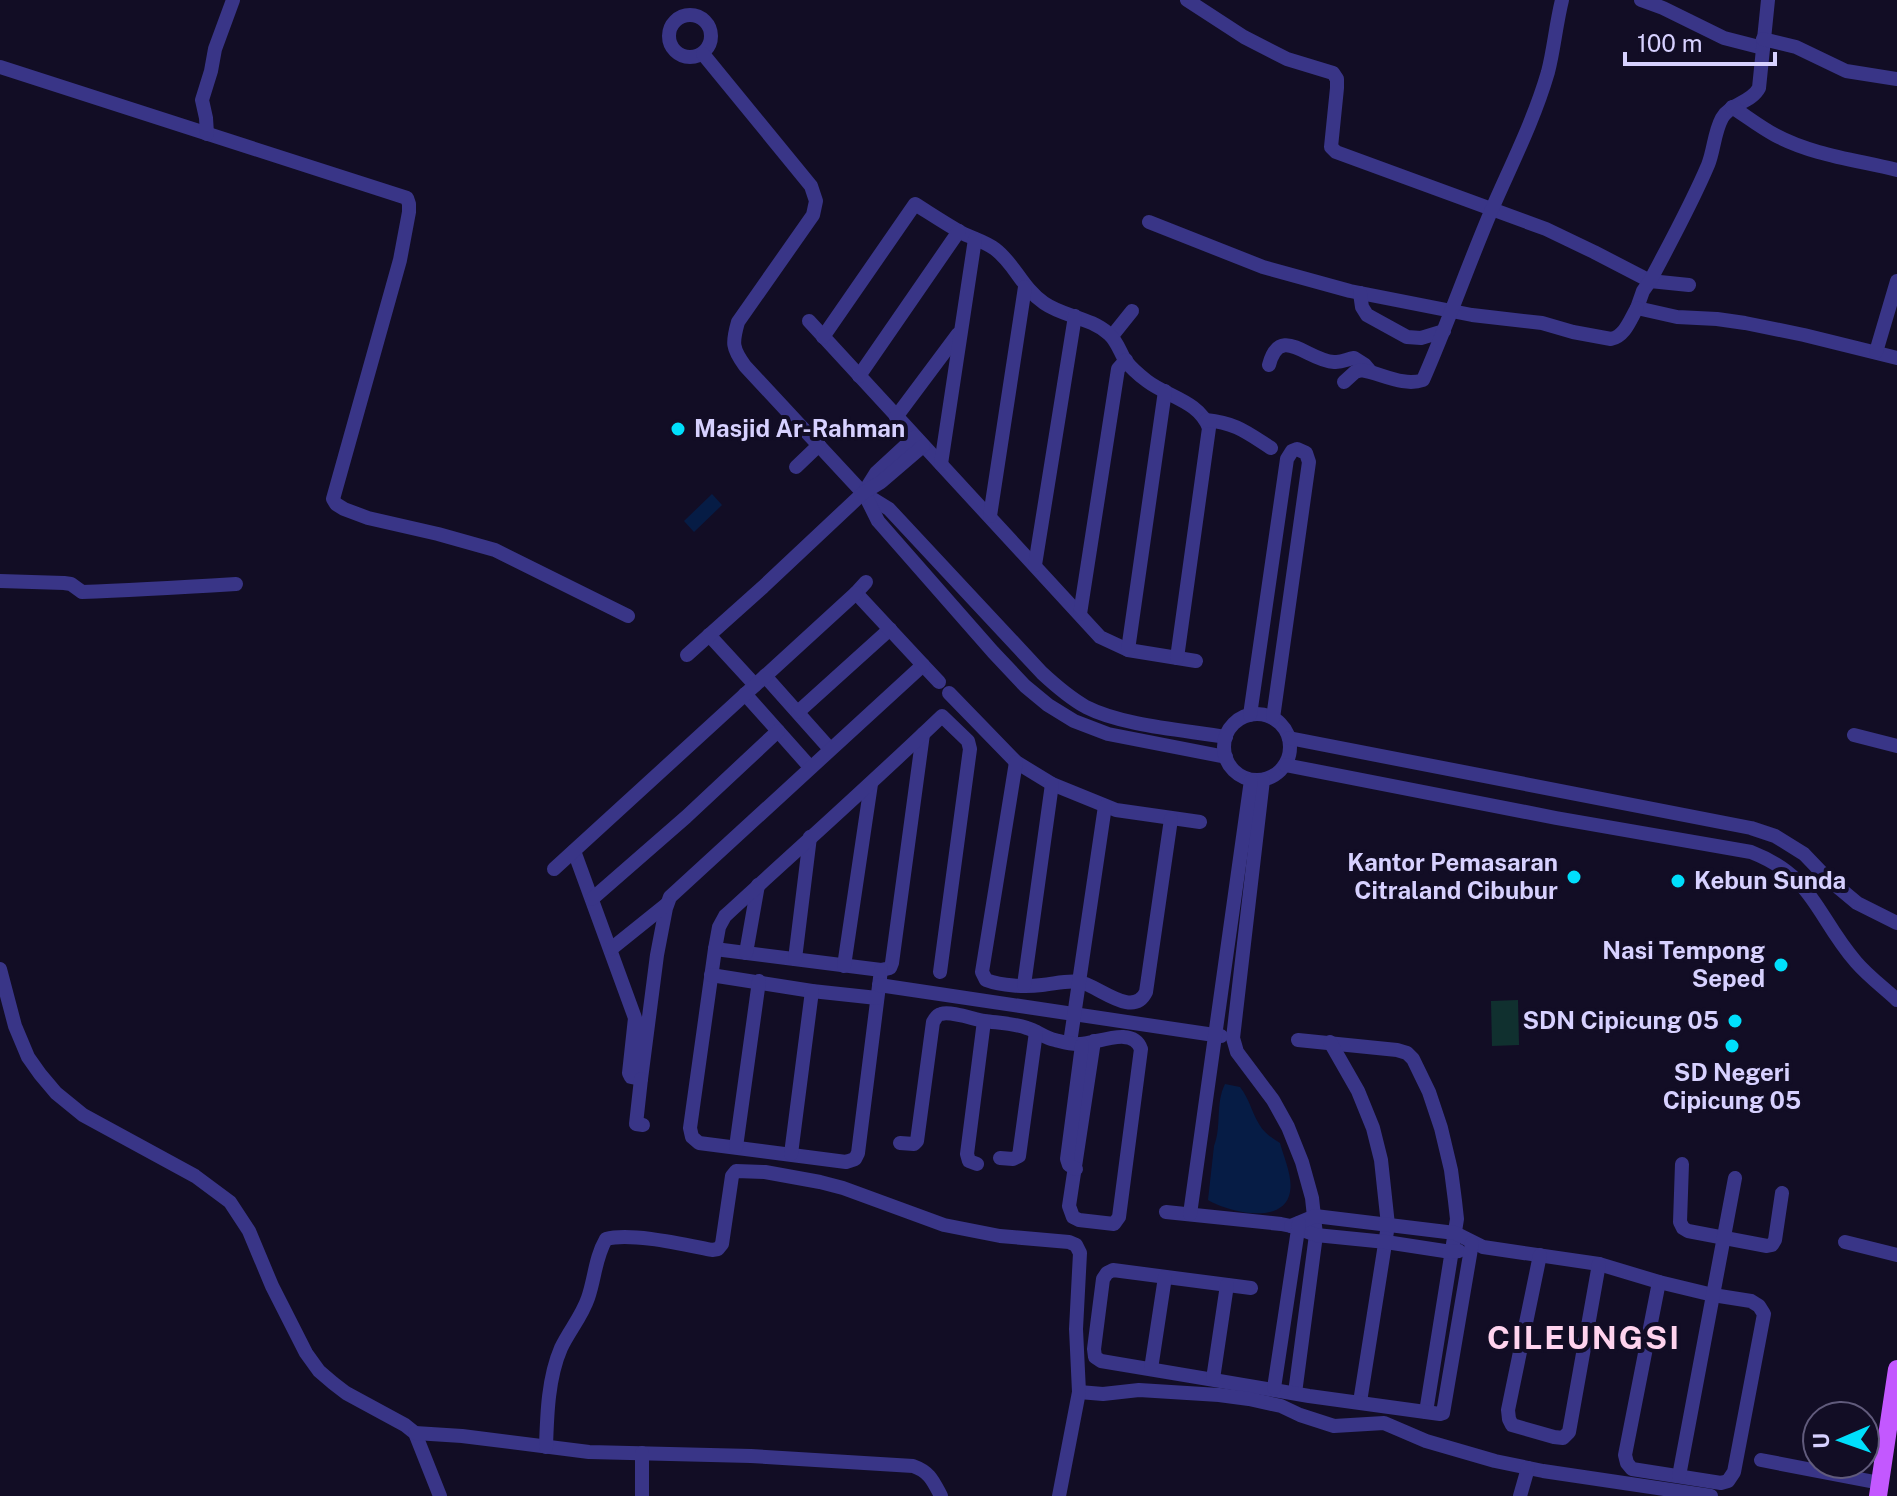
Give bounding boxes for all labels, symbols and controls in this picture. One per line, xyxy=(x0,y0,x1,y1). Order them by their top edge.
scale bar xyxy=(1625,16,1775,66)
text: 100 m xyxy=(1637,29,1703,57)
place label: Masjid Ar-Rahman xyxy=(694,414,905,442)
marker: Masjid Ar-Rahman xyxy=(669,420,687,438)
place label: Kantor Pemasaran Citraland Cibubur xyxy=(1347,848,1558,904)
place label: Kebun Sunda xyxy=(1694,866,1846,894)
marker: Kantor Pemasaran Citraland Cibubur xyxy=(1565,868,1583,886)
marker: Kebun Sunda xyxy=(1669,872,1687,890)
place label: Nasi Tempong Seped xyxy=(1602,936,1765,992)
marker: Nasi Tempong Seped xyxy=(1772,956,1790,974)
place label: SDN Cipicung 05 xyxy=(1522,1006,1719,1034)
marker: SDN Cipicung 05 xyxy=(1726,1012,1744,1030)
marker: SD Negeri Cipicung 05 xyxy=(1723,1037,1741,1055)
place label: SD Negeri Cipicung 05 xyxy=(1663,1058,1801,1114)
district label: CILEUNGSI xyxy=(1487,1319,1681,1356)
north arrow xyxy=(1801,1400,1881,1480)
text: U xyxy=(1808,1432,1834,1449)

